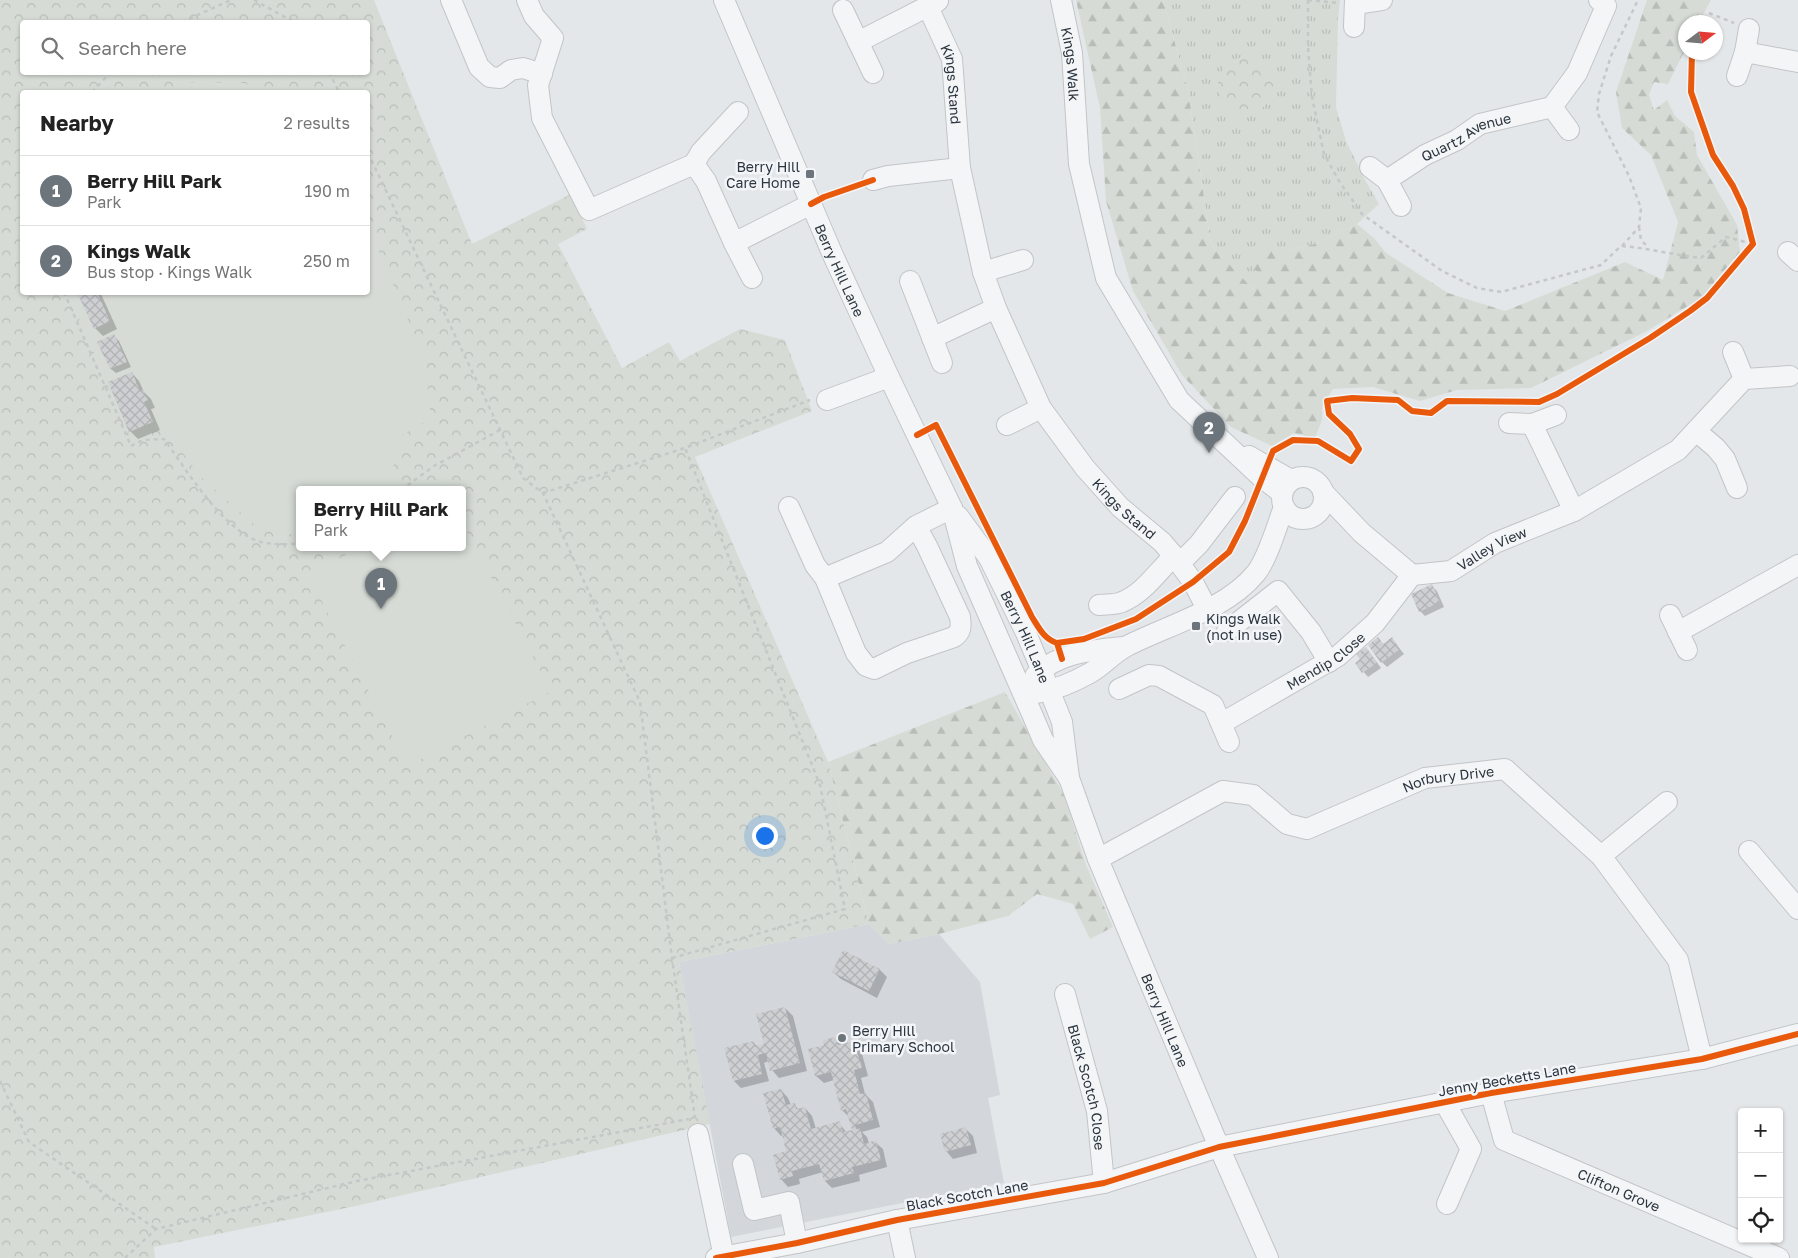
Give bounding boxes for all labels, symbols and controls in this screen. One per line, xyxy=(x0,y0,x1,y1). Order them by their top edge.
north arrow xyxy=(1678,15,1723,60)
search box xyxy=(20,20,370,75)
street label: Kings Walk xyxy=(1058,25,1084,102)
icon: search xyxy=(38,34,66,62)
text: Search here xyxy=(78,36,187,59)
street label: Kings Stand xyxy=(938,41,965,125)
street label: Quartz Avenue xyxy=(1418,109,1513,164)
text: Nearby xyxy=(40,110,114,136)
text: 2 results xyxy=(284,113,350,133)
place label: Berry Hill Care Home xyxy=(726,158,800,191)
marker: Berry Hill Care Home xyxy=(804,168,816,180)
text: Berry Hill Park xyxy=(87,169,222,192)
text: 1 xyxy=(52,181,60,201)
text: 190 m xyxy=(304,181,350,201)
text: Park xyxy=(87,192,122,212)
street label: Berry Hill Lane xyxy=(812,221,868,319)
text: Kings Walk xyxy=(87,239,191,262)
text: 2 xyxy=(51,251,61,271)
text: 250 m xyxy=(303,251,350,271)
text: Bus stop · Kings Walk xyxy=(87,262,252,282)
pin: 2 xyxy=(1193,412,1225,453)
street label: Kings Stand xyxy=(1089,474,1160,542)
popup xyxy=(296,486,466,551)
text: Berry Hill Park xyxy=(313,497,449,520)
text: Park xyxy=(313,520,348,540)
street label: Valley View xyxy=(1454,523,1529,574)
pin: 1 xyxy=(365,568,397,609)
street label: Berry Hill Lane xyxy=(998,587,1054,685)
place label: Kings Walk (not in use) xyxy=(1206,610,1283,643)
marker: Kings Walk (not in use) xyxy=(1190,620,1202,632)
street label: Mendip Close xyxy=(1283,628,1368,693)
street label: Norbury Drive xyxy=(1399,762,1495,795)
your location xyxy=(752,823,778,849)
street label: Berry Hill Lane xyxy=(1138,971,1193,1069)
place label: Berry Hill Primary School xyxy=(852,1022,954,1055)
street label: Black Scotch Close xyxy=(1065,1022,1109,1151)
marker: Berry Hill Primary School xyxy=(836,1032,848,1044)
street label: Jenny Becketts Lane xyxy=(1437,1058,1577,1100)
map controls xyxy=(1738,1108,1783,1243)
button: + xyxy=(1738,1108,1783,1153)
button: − xyxy=(1738,1153,1783,1198)
street label: Clifton Grove xyxy=(1575,1164,1663,1215)
street label: Black Scotch Lane xyxy=(905,1176,1029,1214)
button: locate xyxy=(1738,1198,1783,1243)

